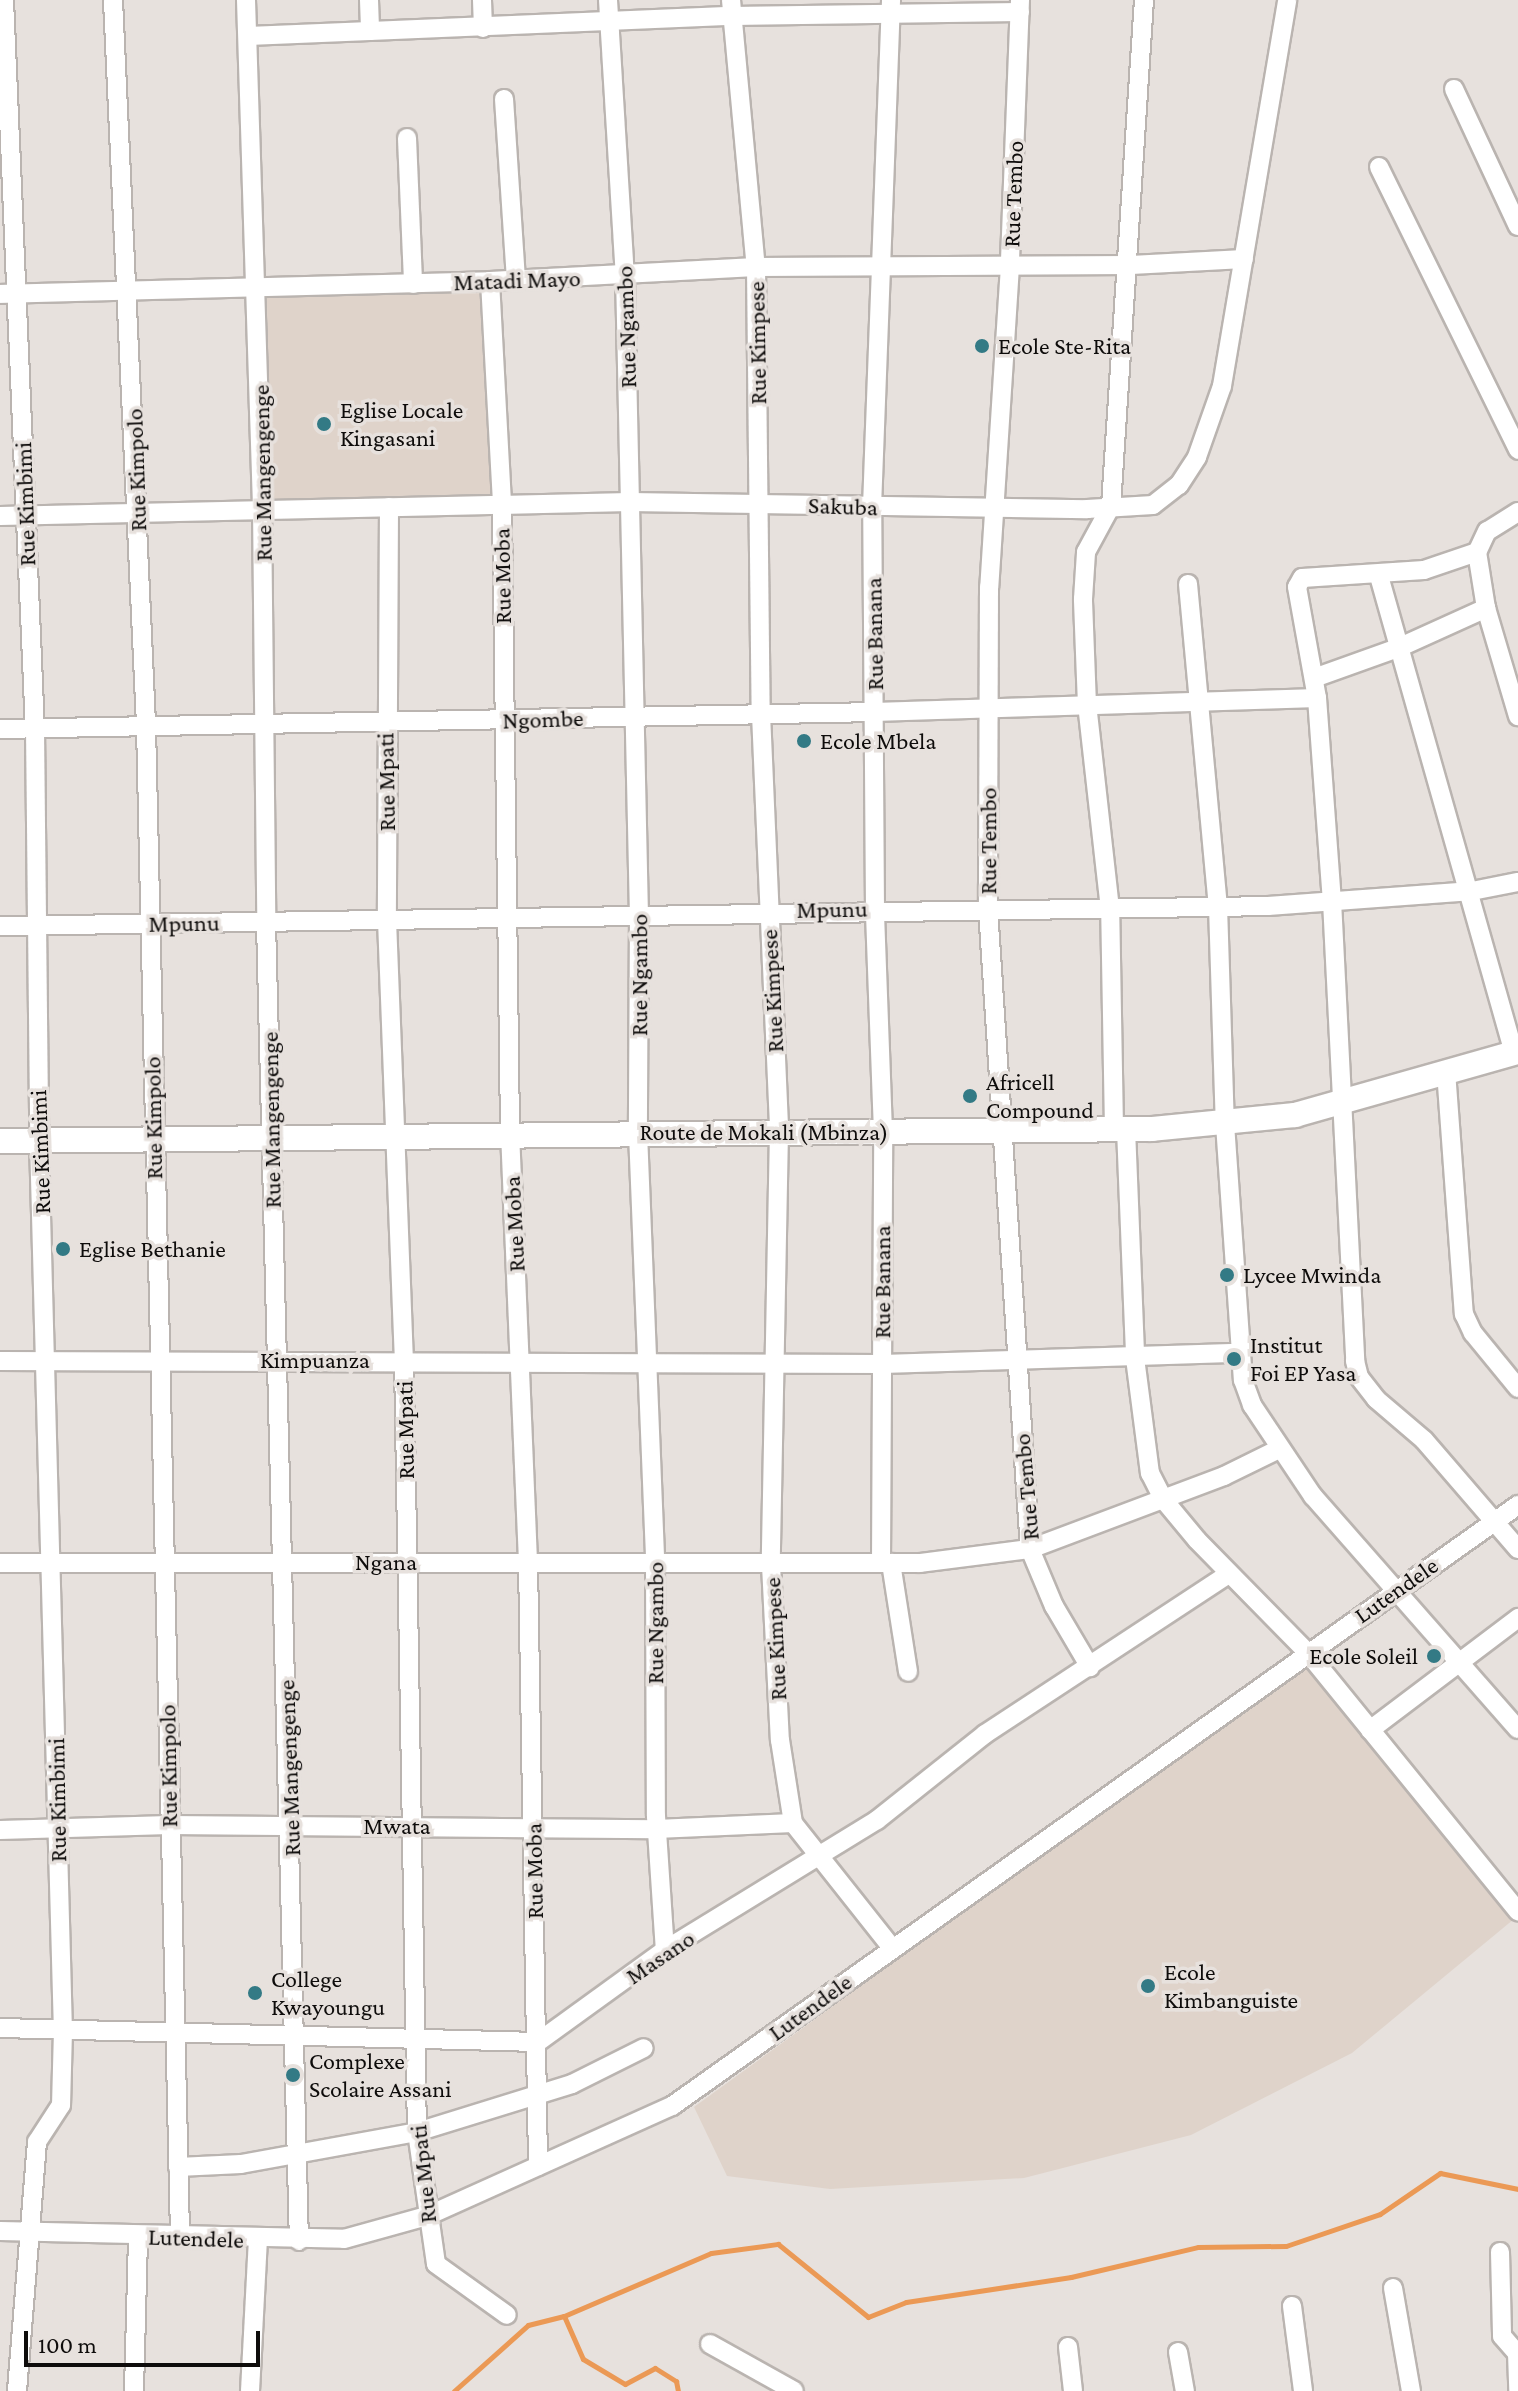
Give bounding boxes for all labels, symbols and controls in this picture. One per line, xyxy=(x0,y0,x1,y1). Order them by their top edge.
street label: Rue Tembo xyxy=(997,140,1029,248)
street label: Matadi Mayo xyxy=(453,263,581,297)
street label: Rue Ngambo xyxy=(609,265,643,389)
street label: Rue Kimpese xyxy=(742,281,772,405)
place label: Ecole Ste-Rita xyxy=(998,332,1131,360)
marker: Ecole Ste-Rita xyxy=(973,337,991,355)
street label: Rue Mangengenge xyxy=(246,384,278,562)
place label: Eglise Locale Kingasani xyxy=(340,396,463,452)
street label: Rue Kimpolo xyxy=(119,408,153,532)
marker: Eglise Locale Kingasani xyxy=(315,415,333,433)
street label: Rue Kimbimi xyxy=(8,441,42,567)
street label: Sakuba xyxy=(808,490,878,522)
street label: Rue Moba xyxy=(487,528,517,624)
street label: Rue Banana xyxy=(859,577,889,691)
street label: Ngombe xyxy=(502,703,584,735)
place label: Ecole Mbela xyxy=(820,727,936,755)
street label: Rue Mpati xyxy=(371,732,401,832)
marker: Ecole Mbela xyxy=(795,732,813,750)
street label: Rue Tembo xyxy=(974,788,1002,894)
street label: Mpunu xyxy=(796,894,868,924)
street label: Mpunu xyxy=(148,908,220,938)
street label: Rue Ngambo xyxy=(625,914,653,1036)
street label: Rue Kimpese xyxy=(754,929,790,1053)
street label: Rue Mangengenge xyxy=(255,1031,287,1209)
street label: Rue Kimpolo xyxy=(138,1056,168,1180)
place label: Africell Compound xyxy=(986,1068,1094,1124)
marker: Africell Compound xyxy=(961,1087,979,1105)
street label: Rue Kimbimi xyxy=(23,1089,57,1215)
street label: Route de Mokali (Mbinza) xyxy=(639,1118,889,1146)
street label: Rue Moba xyxy=(497,1175,531,1273)
street label: Rue Banana xyxy=(868,1225,896,1339)
place label: Eglise Bethanie xyxy=(79,1235,226,1263)
marker: Eglise Bethanie xyxy=(54,1240,72,1258)
place label: Lycee Mwinda xyxy=(1243,1261,1381,1289)
marker: Lycee Mwinda xyxy=(1218,1266,1236,1284)
place label: Institut Foi EP Yasa xyxy=(1250,1331,1356,1387)
street label: Kimpuanza xyxy=(260,1346,370,1374)
marker: Institut Foi EP Yasa xyxy=(1225,1350,1243,1368)
street label: Rue Mpati xyxy=(390,1380,420,1480)
street label: Rue Tembo xyxy=(1007,1432,1045,1542)
street label: Ngana xyxy=(355,1548,417,1576)
street label: Lutendele xyxy=(1349,1551,1443,1629)
street label: Rue Ngambo xyxy=(641,1562,669,1684)
street label: Rue Kimpese xyxy=(757,1577,793,1701)
place label: Ecole Soleil xyxy=(1309,1642,1418,1670)
marker: Ecole Soleil xyxy=(1425,1647,1443,1665)
street label: Rue Mangengenge xyxy=(272,1679,306,1857)
street label: Rue Kimpolo xyxy=(153,1704,183,1828)
street label: Rue Kimbimi xyxy=(42,1738,72,1862)
street label: Mwata xyxy=(363,1812,431,1840)
street label: Rue Moba xyxy=(519,1823,549,1919)
street label: Masano xyxy=(620,1924,700,1990)
place label: Ecole Kimbanguiste xyxy=(1164,1958,1298,2014)
place label: College Kwayoungu xyxy=(271,1965,385,2021)
street label: Lutendele xyxy=(763,1967,857,2047)
marker: Ecole Kimbanguiste xyxy=(1139,1977,1157,1995)
marker: College Kwayoungu xyxy=(246,1984,264,2002)
place label: Complexe Scolaire Assani xyxy=(309,2047,452,2103)
marker: Complexe Scolaire Assani xyxy=(284,2066,302,2084)
street label: Rue Mpati xyxy=(404,2123,442,2225)
street label: Lutendele xyxy=(148,2222,244,2254)
scale bar xyxy=(28,2315,264,2365)
text: 100 m xyxy=(38,2331,97,2358)

